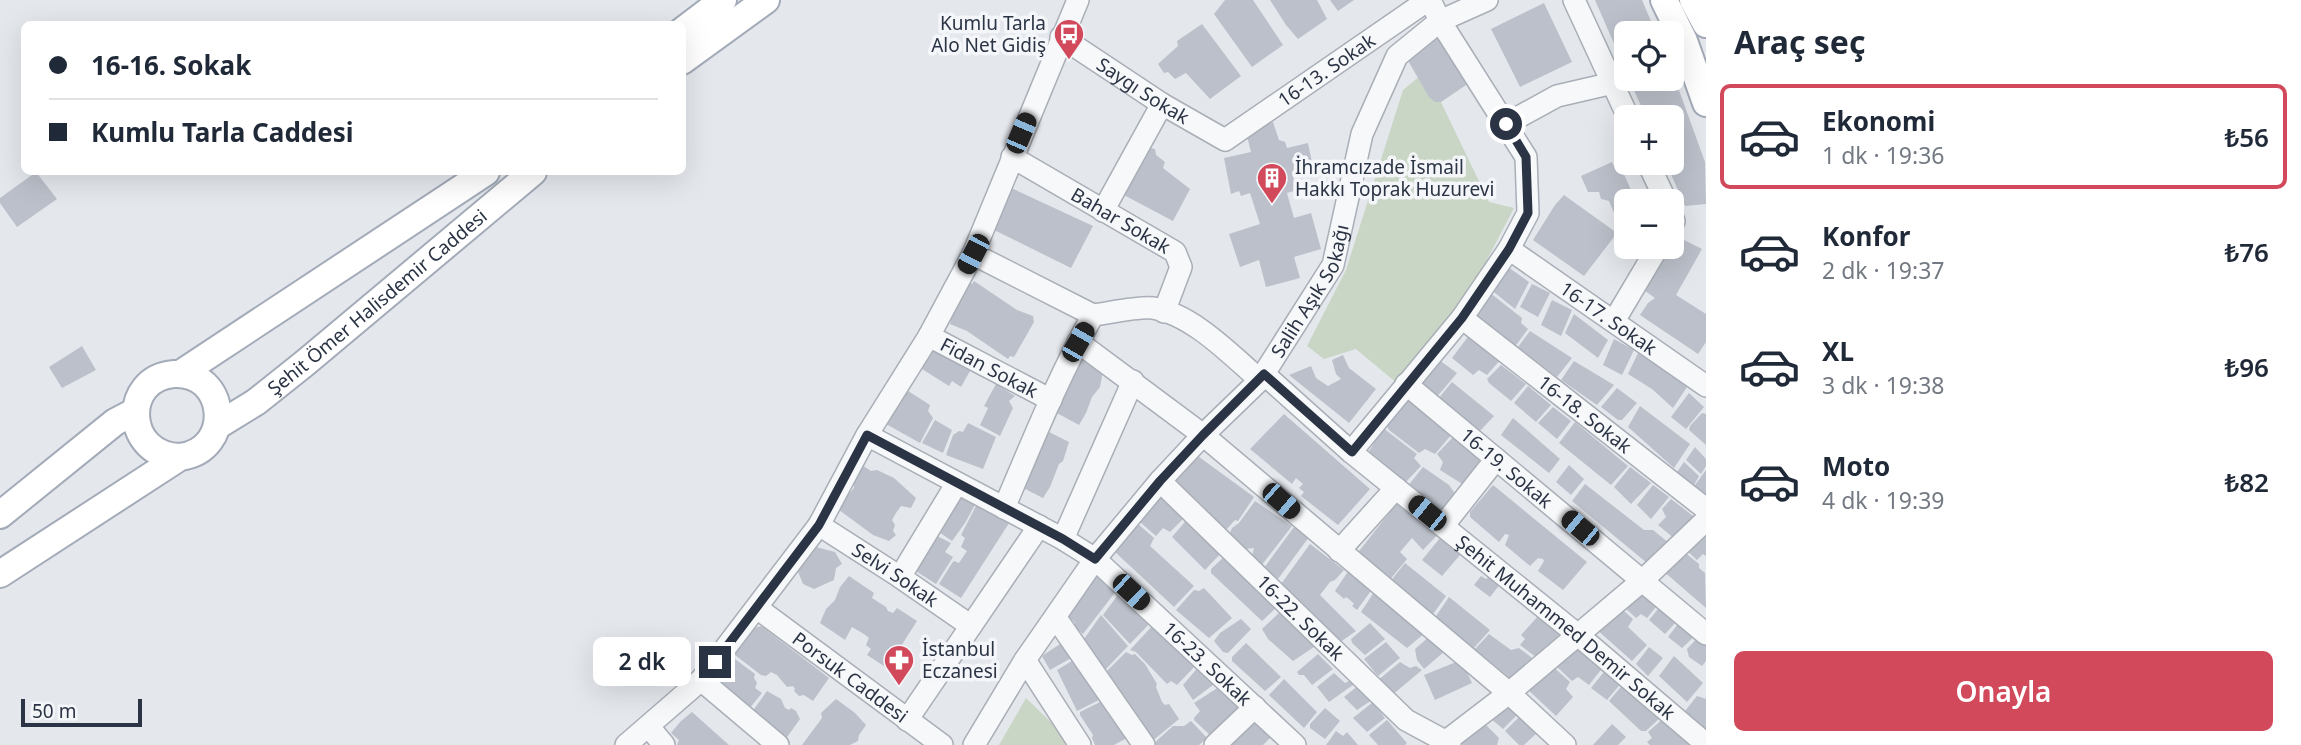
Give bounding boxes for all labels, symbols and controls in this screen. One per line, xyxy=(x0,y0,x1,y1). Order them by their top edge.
place label: Kumlu Tarla Alo Net Gidiş xyxy=(931,10,1046,58)
bus stop icon: Kumlu Tarla Alo Net Gidiş xyxy=(1052,17,1086,61)
text: Araç seç xyxy=(1734,20,1866,63)
map controls xyxy=(1614,21,1684,259)
button: locate xyxy=(1614,21,1684,91)
street label: 16-13. Sokak xyxy=(1273,27,1380,113)
text: 16-16. Sokak xyxy=(91,47,251,83)
street label: Saygı Sokak xyxy=(1092,51,1194,130)
text: Ekonomi xyxy=(1822,103,1935,139)
button: + xyxy=(1614,105,1684,175)
icon: car xyxy=(1738,105,1801,168)
route start xyxy=(1490,108,1522,140)
car xyxy=(1004,110,1039,156)
text: Kumlu Tarla Caddesi xyxy=(91,114,354,150)
text: ₺56 xyxy=(2224,119,2269,155)
text: 1 dk · 19:36 xyxy=(1822,139,1944,171)
place label: İhramcızade İsmail Hakkı Toprak Huzurevi xyxy=(1295,154,1494,202)
building icon: İhramcızade İsmail Hakkı Toprak Huzurevi xyxy=(1255,161,1289,205)
street label: Bahar Sokak xyxy=(1066,181,1175,260)
button: − xyxy=(1614,189,1684,259)
street label: Şehit Ömer Halisdemir Caddesi xyxy=(262,203,492,401)
text: Konfor xyxy=(1822,218,1910,254)
icon: car xyxy=(1738,220,1801,283)
street label: Salih Aşık Sokağı xyxy=(1265,222,1355,362)
car xyxy=(954,231,993,277)
text: ₺76 xyxy=(2224,234,2269,270)
text: 2 dk · 19:37 xyxy=(1822,254,1944,286)
street label: 16-17. Sokak xyxy=(1555,275,1662,361)
car xyxy=(1059,319,1098,365)
street label: Fidan Sokak xyxy=(936,331,1043,404)
text: XL xyxy=(1822,333,1854,369)
icon: car xyxy=(1738,335,1801,398)
text: ₺96 xyxy=(2224,349,2269,385)
street label: 16-18. Sokak xyxy=(1532,369,1637,459)
text: 3 dk · 19:38 xyxy=(1822,369,1944,401)
street label: 16-19. Sokak xyxy=(1455,422,1558,514)
text: Moto xyxy=(1822,448,1890,484)
icon: car xyxy=(1738,450,1801,513)
text: ₺82 xyxy=(2224,464,2269,500)
car xyxy=(1259,479,1304,523)
text: 4 dk · 19:39 xyxy=(1822,484,1944,516)
car xyxy=(1405,492,1450,534)
car xyxy=(1558,506,1603,550)
street label: Şehit Muhammed Demir Sokak xyxy=(1451,529,1681,725)
street label: Selvi Sokak xyxy=(847,537,944,613)
street label: 16-22. Sokak xyxy=(1251,569,1350,666)
car xyxy=(1109,570,1154,614)
street label: 16-23. Sokak xyxy=(1157,616,1257,711)
street label: Porsuk Caddesi xyxy=(787,626,913,728)
place label: İstanbul Eczanesi xyxy=(922,636,998,684)
callout: 2 dk xyxy=(592,638,690,686)
pharmacy icon: İstanbul Eczanesi xyxy=(882,643,916,687)
text: 2 dk xyxy=(618,645,666,677)
route end xyxy=(699,646,731,678)
button: Onayla xyxy=(1734,651,2273,731)
scale bar xyxy=(21,696,142,728)
text: 50 m xyxy=(32,698,76,724)

